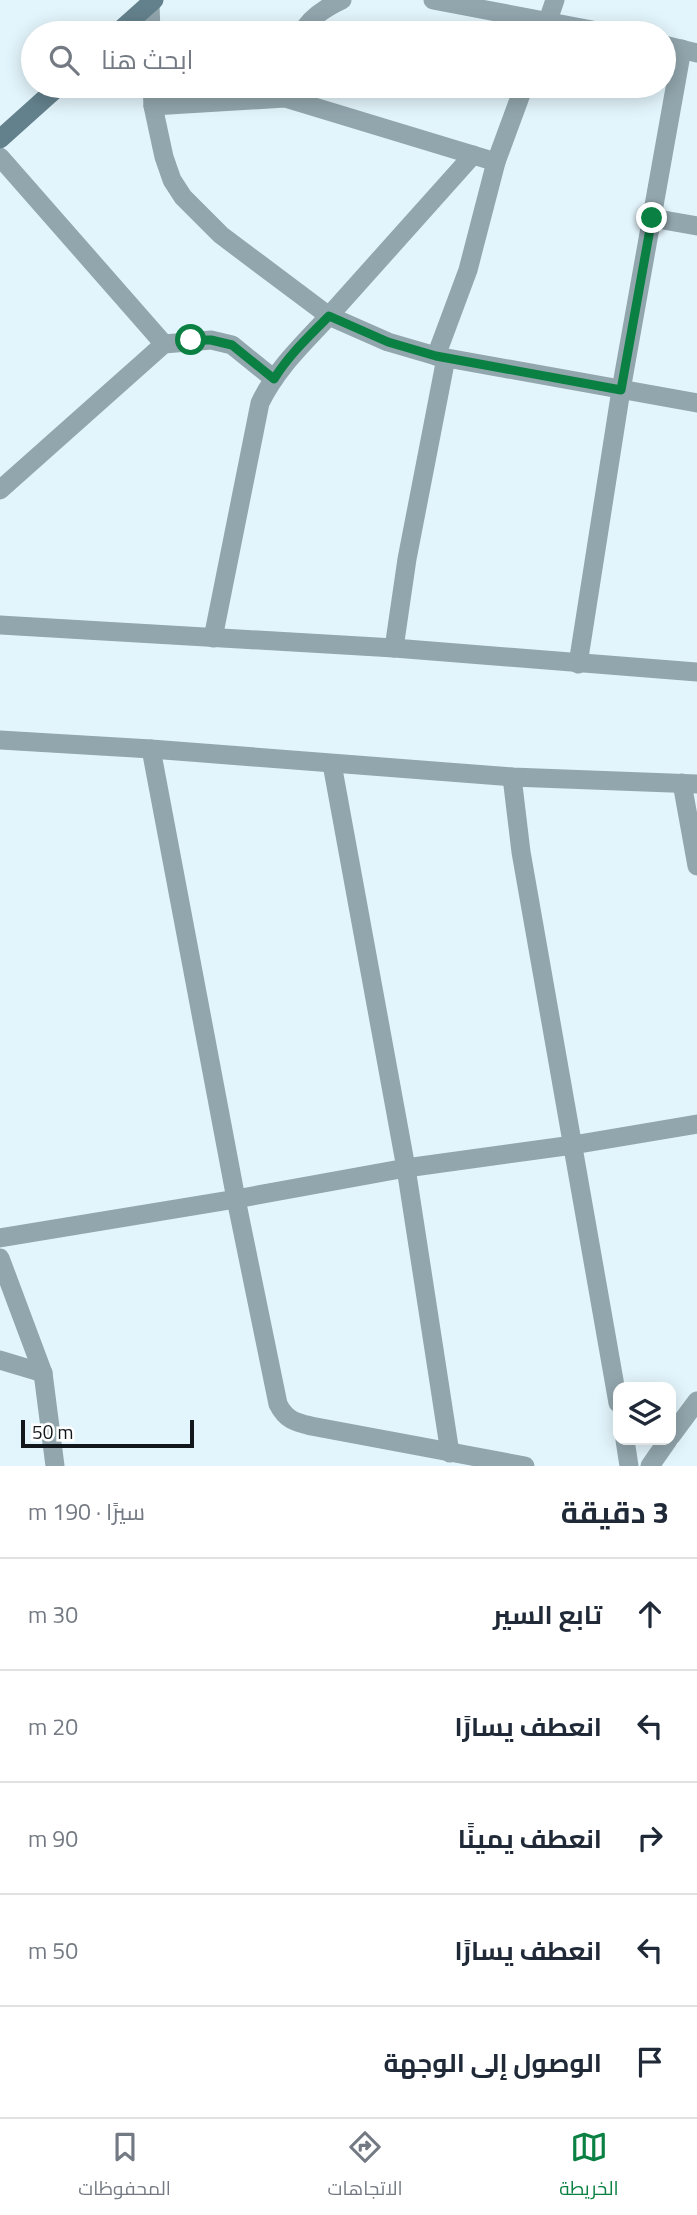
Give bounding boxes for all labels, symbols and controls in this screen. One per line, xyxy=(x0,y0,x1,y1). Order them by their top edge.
search box xyxy=(21,21,676,98)
text: ابحث هنا xyxy=(101,40,194,79)
icon: search xyxy=(45,41,83,79)
route end xyxy=(636,202,667,233)
route start xyxy=(175,324,206,355)
map controls xyxy=(613,1382,676,1445)
button: layers xyxy=(613,1382,676,1445)
scale bar xyxy=(21,1417,194,1449)
text: 50 m xyxy=(32,1417,73,1446)
text: 3 دقيقة xyxy=(561,1489,669,1535)
text: سيرًا · 190 m xyxy=(28,1494,145,1529)
text: تابع السير xyxy=(493,1595,602,1634)
icon: ahead xyxy=(631,1595,669,1633)
text: 30 m xyxy=(28,1597,78,1632)
text: انعطف يسارًا xyxy=(454,1707,602,1746)
icon: left xyxy=(631,1707,669,1745)
text: 20 m xyxy=(28,1709,78,1744)
text: انعطف يمينًا xyxy=(458,1819,602,1858)
icon: right xyxy=(631,1819,669,1857)
text: 90 m xyxy=(28,1821,78,1856)
text: انعطف يسارًا xyxy=(454,1931,602,1970)
icon: left xyxy=(631,1931,669,1969)
text: 50 m xyxy=(28,1933,78,1968)
text: الوصول إلى الوجهة xyxy=(383,2043,602,2082)
icon: arrive xyxy=(631,2043,669,2081)
tab: المحفوظات xyxy=(78,2128,171,2206)
tab: الاتجاهات xyxy=(327,2128,403,2206)
tab: الخريطة xyxy=(559,2128,619,2206)

